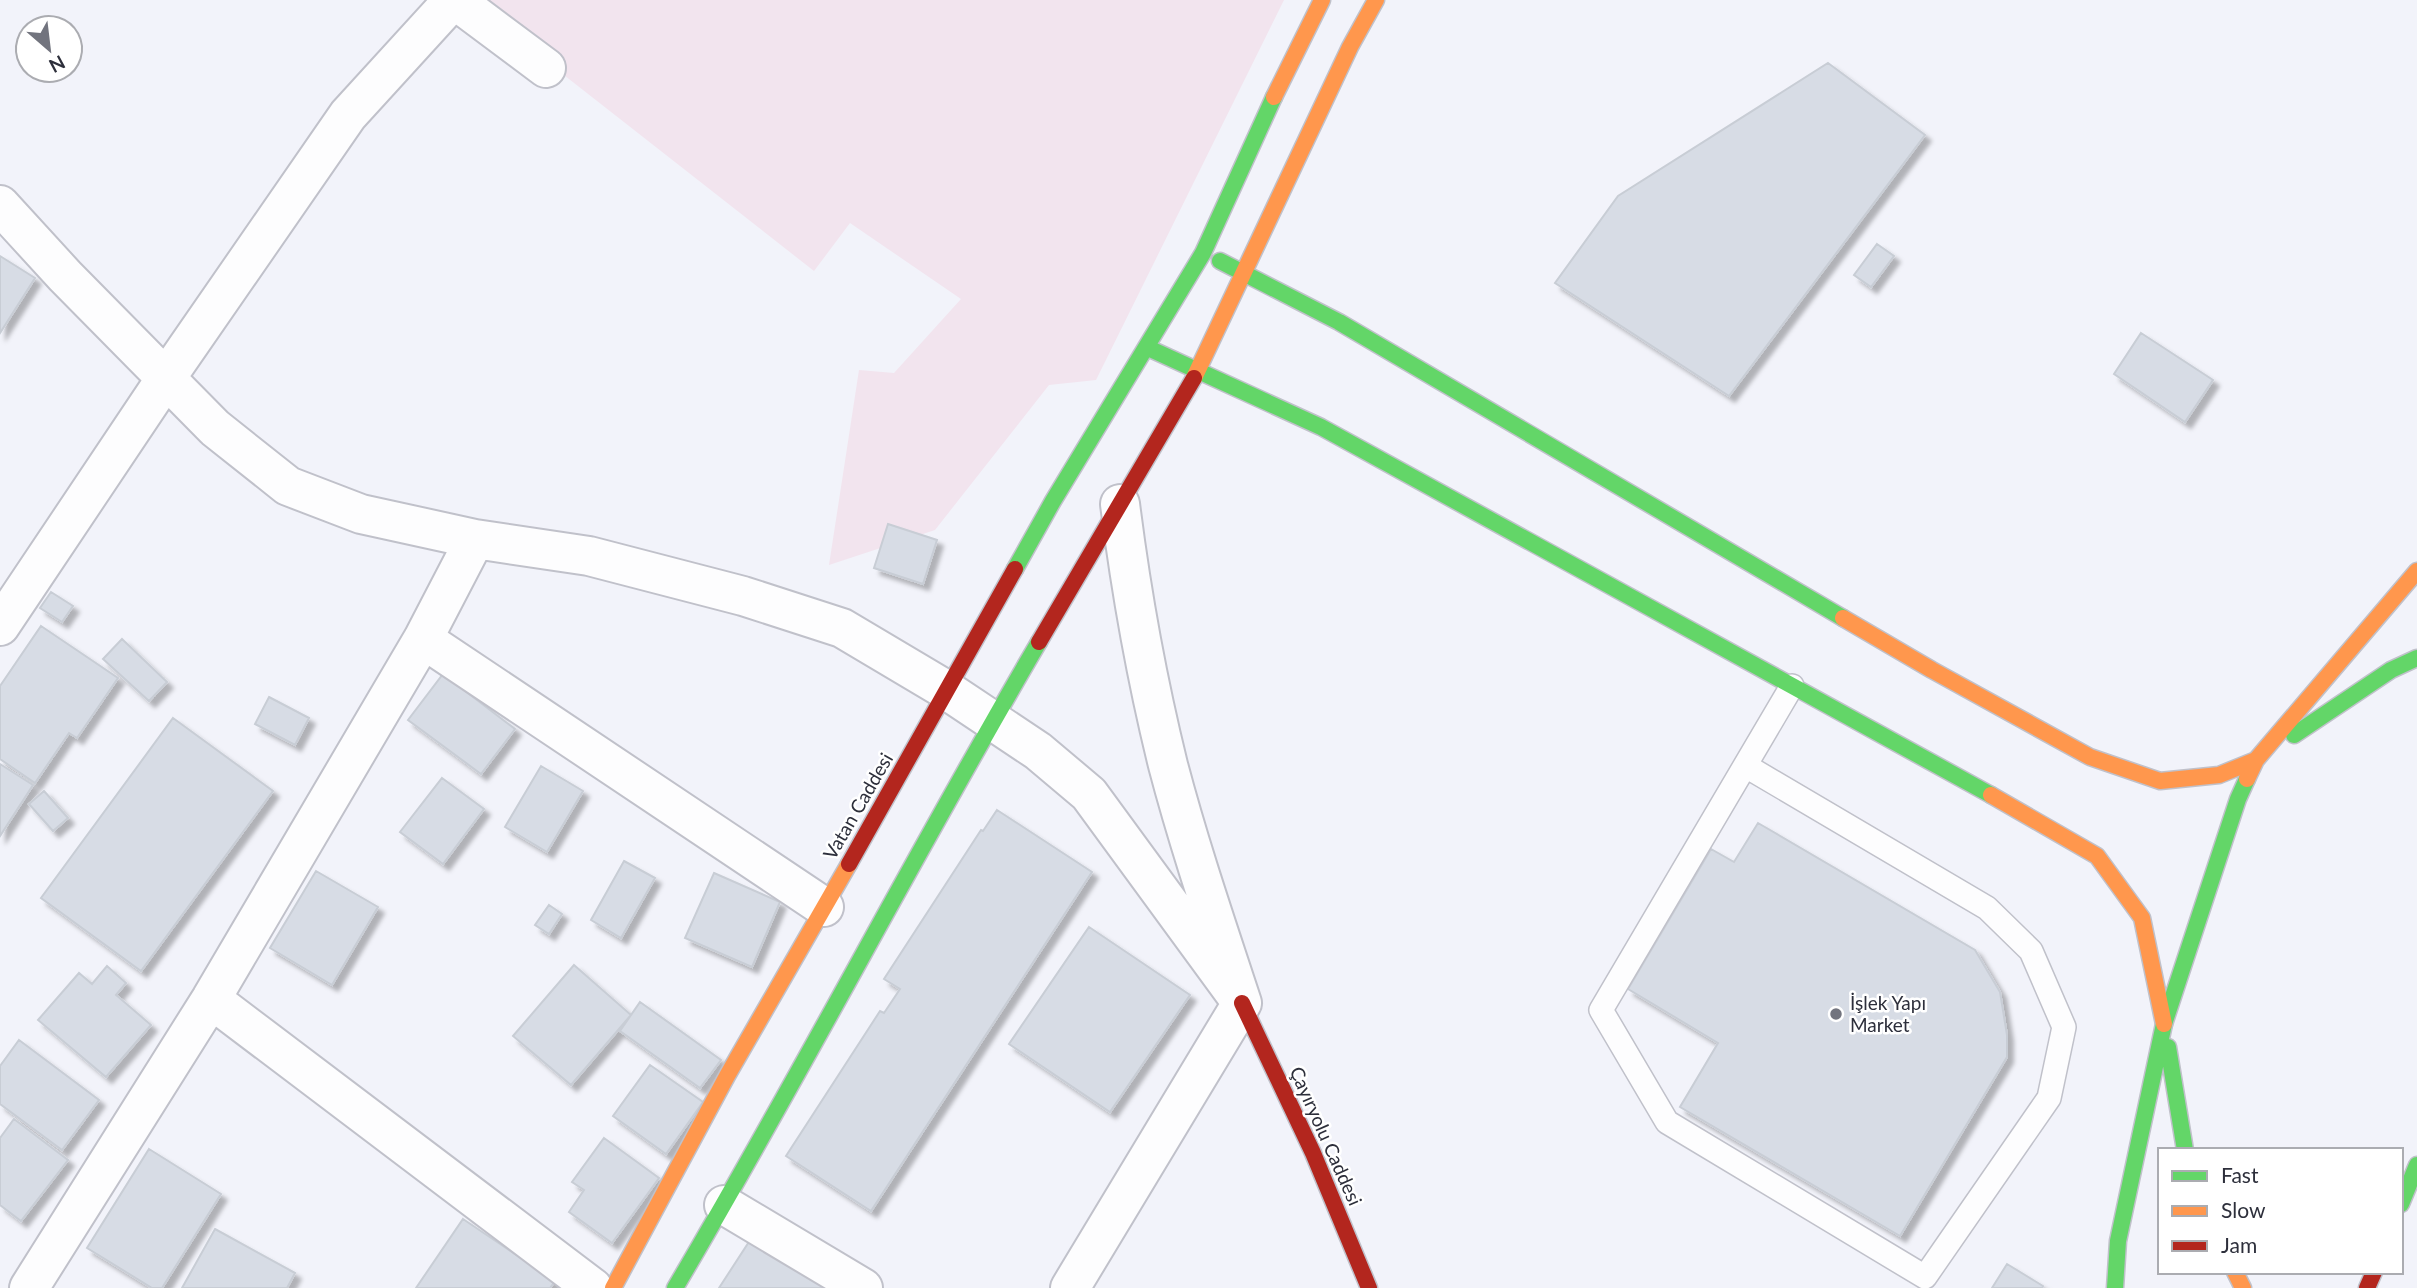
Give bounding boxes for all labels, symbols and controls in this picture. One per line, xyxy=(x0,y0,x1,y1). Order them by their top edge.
north arrow xyxy=(14,14,84,84)
text: N xyxy=(45,51,69,78)
street label: Vatan Caddesi xyxy=(818,749,897,863)
place label: İşlek Yapı Market xyxy=(1850,991,1926,1036)
marker: İşlek Yapı Market xyxy=(1828,1006,1844,1022)
street label: Çayıryolu Caddesi xyxy=(1286,1063,1367,1209)
legend xyxy=(2158,1148,2403,1274)
text: Fast xyxy=(2221,1162,2259,1187)
text: Slow xyxy=(2221,1197,2266,1222)
text: Jam xyxy=(2221,1232,2257,1257)

